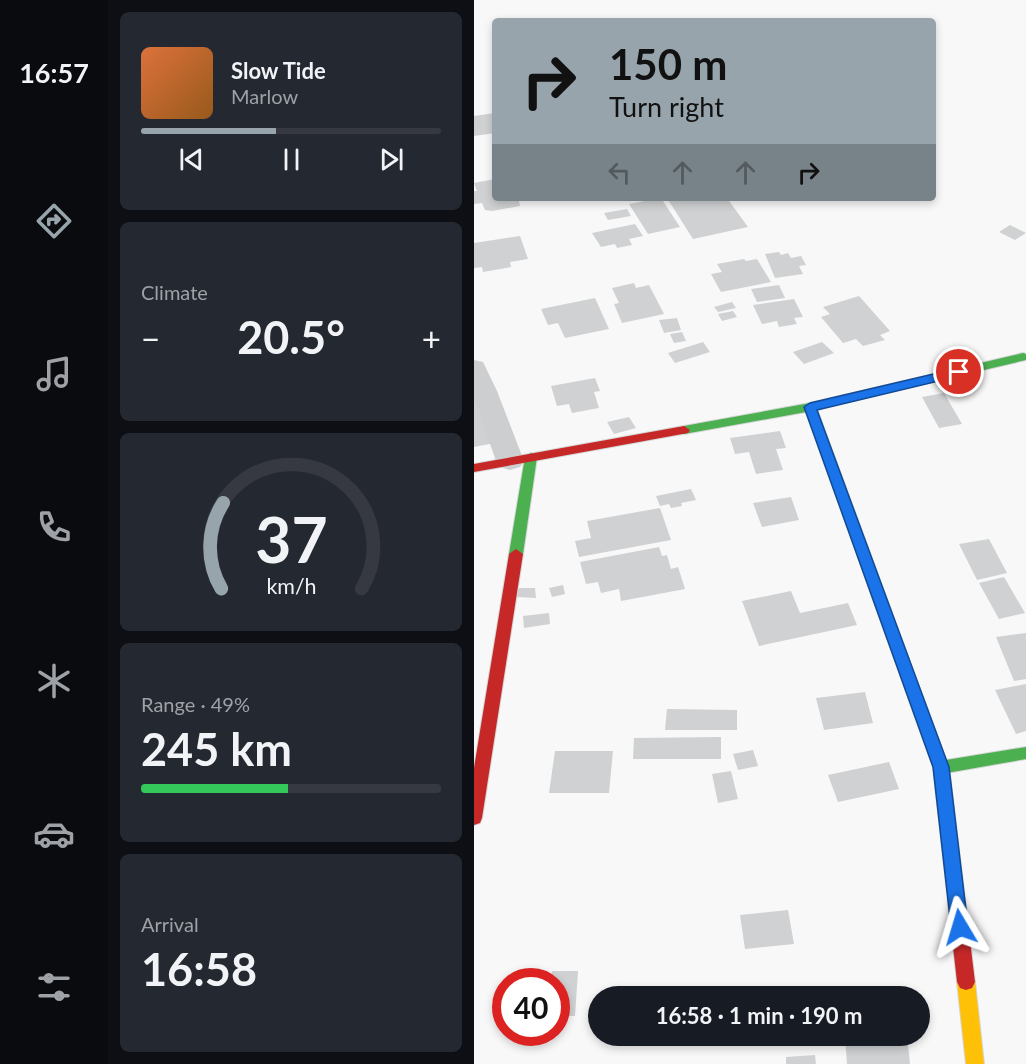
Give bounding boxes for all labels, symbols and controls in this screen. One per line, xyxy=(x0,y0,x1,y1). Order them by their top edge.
text: 150 m xyxy=(609,39,727,89)
icon: right xyxy=(510,42,588,120)
text: 16:57 xyxy=(19,56,89,89)
text: Slow Tide xyxy=(231,57,326,84)
text: Marlow xyxy=(231,84,298,108)
text: Turn right xyxy=(609,90,724,123)
icon: previous xyxy=(175,143,208,176)
icon: pause xyxy=(275,143,308,176)
icon: next xyxy=(375,143,408,176)
icon: left xyxy=(603,156,636,189)
icon: ahead xyxy=(666,156,699,189)
icon: ahead xyxy=(729,156,762,189)
icon: right xyxy=(792,156,825,189)
icon: directions xyxy=(33,200,75,242)
text: Climate xyxy=(141,280,208,304)
text: 20.5° xyxy=(237,310,345,364)
text: − xyxy=(141,318,160,358)
text: + xyxy=(422,318,441,358)
pin xyxy=(933,346,984,397)
icon: music xyxy=(33,353,75,395)
icon: arrive xyxy=(942,355,975,388)
text: 37 xyxy=(255,501,327,576)
icon: phone xyxy=(33,506,75,548)
text: km/h xyxy=(266,573,316,599)
icon: climate xyxy=(33,660,75,702)
text: Range · 49% xyxy=(141,692,250,716)
text: 245 km xyxy=(141,722,292,776)
icon: car xyxy=(33,813,75,855)
position arrow xyxy=(928,895,992,959)
text: Arrival xyxy=(141,912,199,936)
text: 16:58 xyxy=(141,942,257,996)
icon: filters xyxy=(33,966,75,1008)
speed limit sign: 40 xyxy=(492,968,570,1046)
text: 16:58 · 1 min · 190 m xyxy=(656,1002,862,1029)

